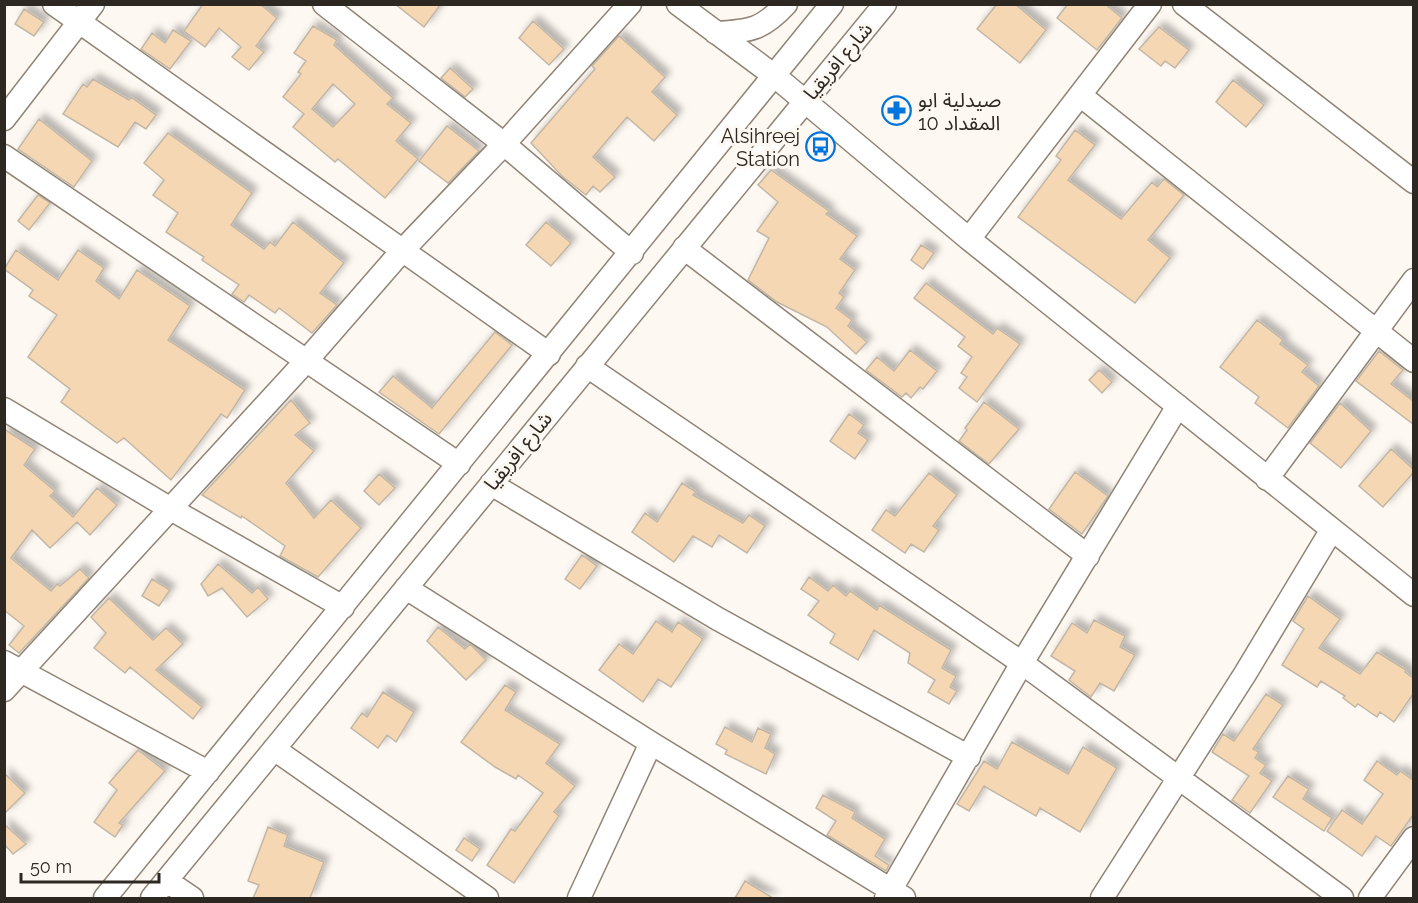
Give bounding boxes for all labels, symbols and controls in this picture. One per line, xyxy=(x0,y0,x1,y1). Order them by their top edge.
street label: شارع افريقيا xyxy=(799,17,880,107)
place label: صيدلية ابو المقداد 10 xyxy=(918,88,1001,135)
pharmacy icon: صيدلية ابو المقداد 10 xyxy=(881,95,913,127)
place label: Alsihreej Station xyxy=(721,124,800,171)
bus stop icon: Alsihreej Station xyxy=(805,131,837,163)
street label: شارع افريقيا xyxy=(479,407,559,497)
scale bar xyxy=(21,846,159,884)
text: 50 m xyxy=(30,856,72,877)

